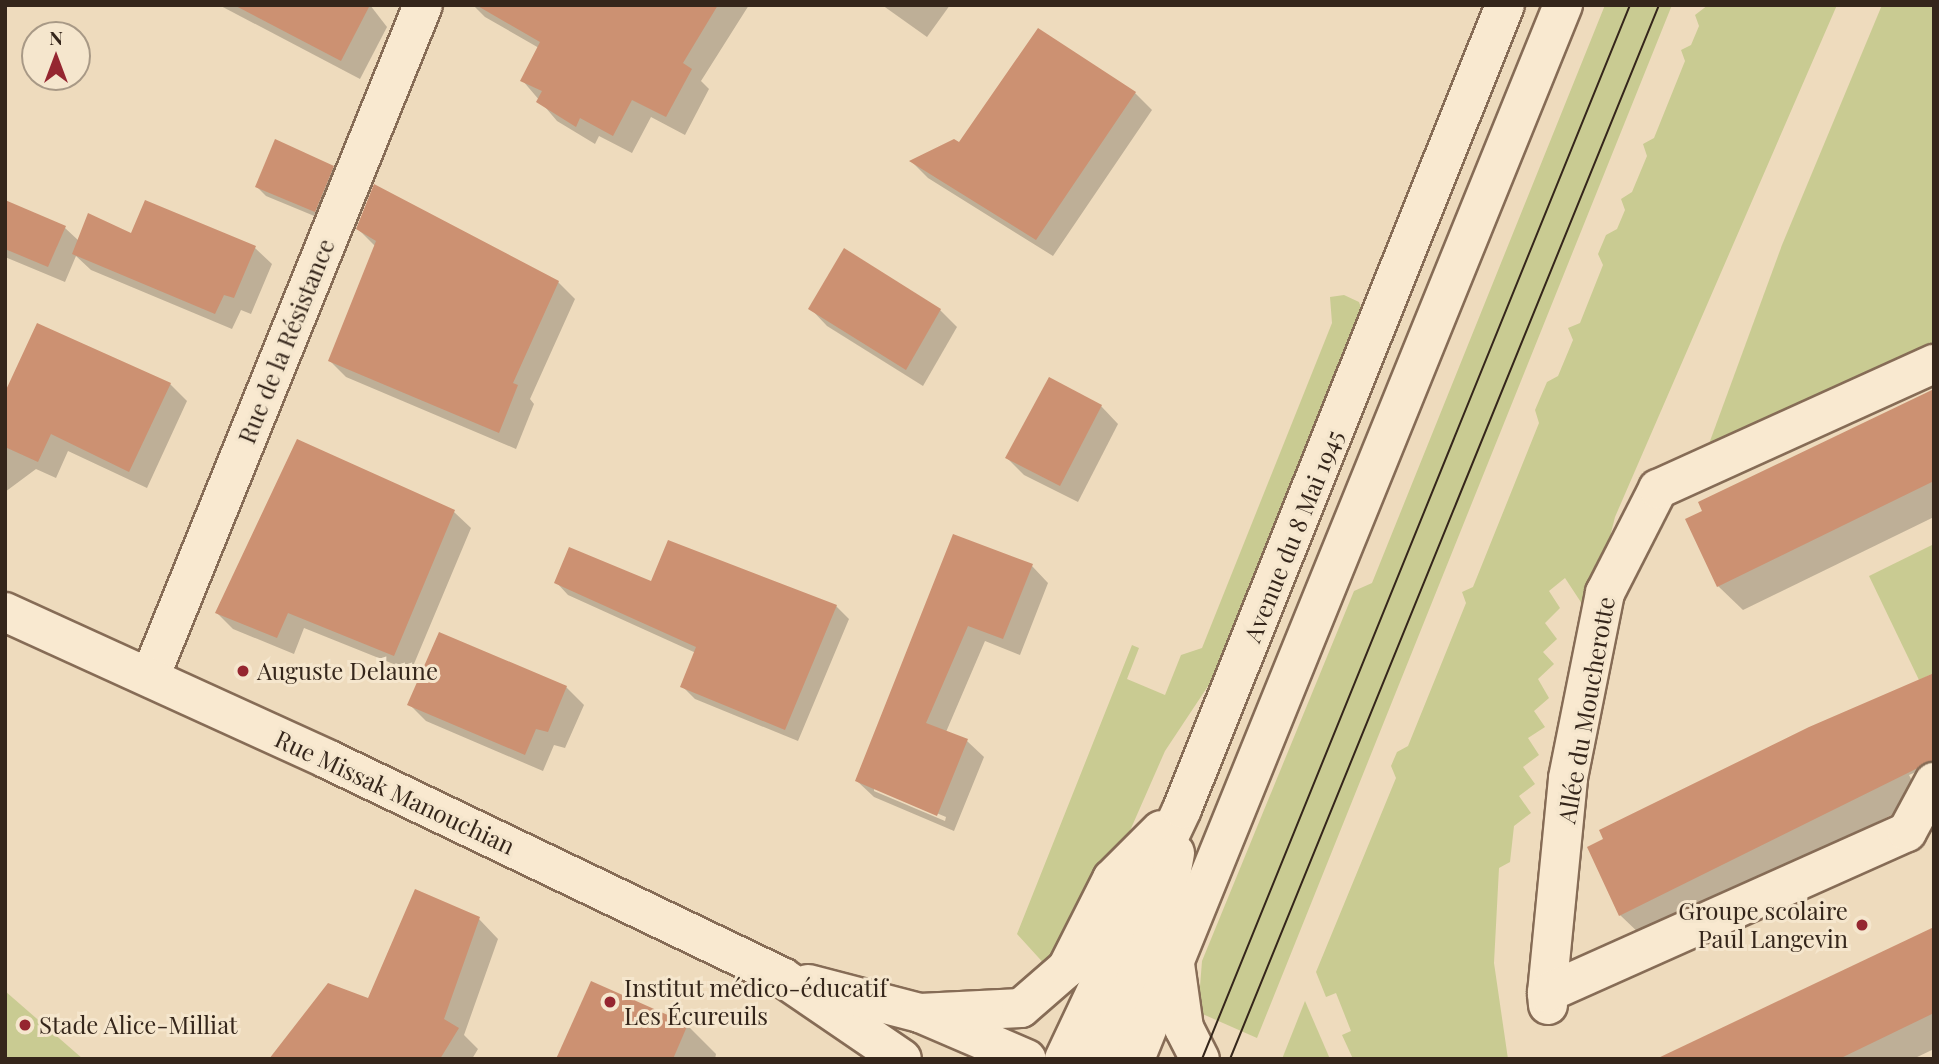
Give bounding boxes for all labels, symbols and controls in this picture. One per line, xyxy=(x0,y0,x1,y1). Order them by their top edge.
north arrow xyxy=(21,21,91,91)
text: N xyxy=(49,24,63,50)
street label: Rue de la Résistance xyxy=(232,234,340,448)
street label: Avenue du 8 Mai 1945 xyxy=(1237,426,1349,646)
street label: Allée du Moucherotte xyxy=(1552,594,1620,826)
place label: Auguste Delaune xyxy=(257,657,438,685)
marker: Auguste Delaune xyxy=(235,663,251,679)
street label: Rue Missak Manouchian xyxy=(270,724,520,860)
place label: Groupe scolaire Paul Langevin xyxy=(1678,897,1848,953)
marker: Groupe scolaire Paul Langevin xyxy=(1854,917,1870,933)
place label: Institut médico-éducatif Les Écureuils xyxy=(624,974,888,1030)
marker: Institut médico-éducatif Les Écureuils xyxy=(602,994,618,1010)
place label: Stade Alice-Milliat xyxy=(39,1011,238,1039)
marker: Stade Alice-Milliat xyxy=(17,1017,33,1033)

